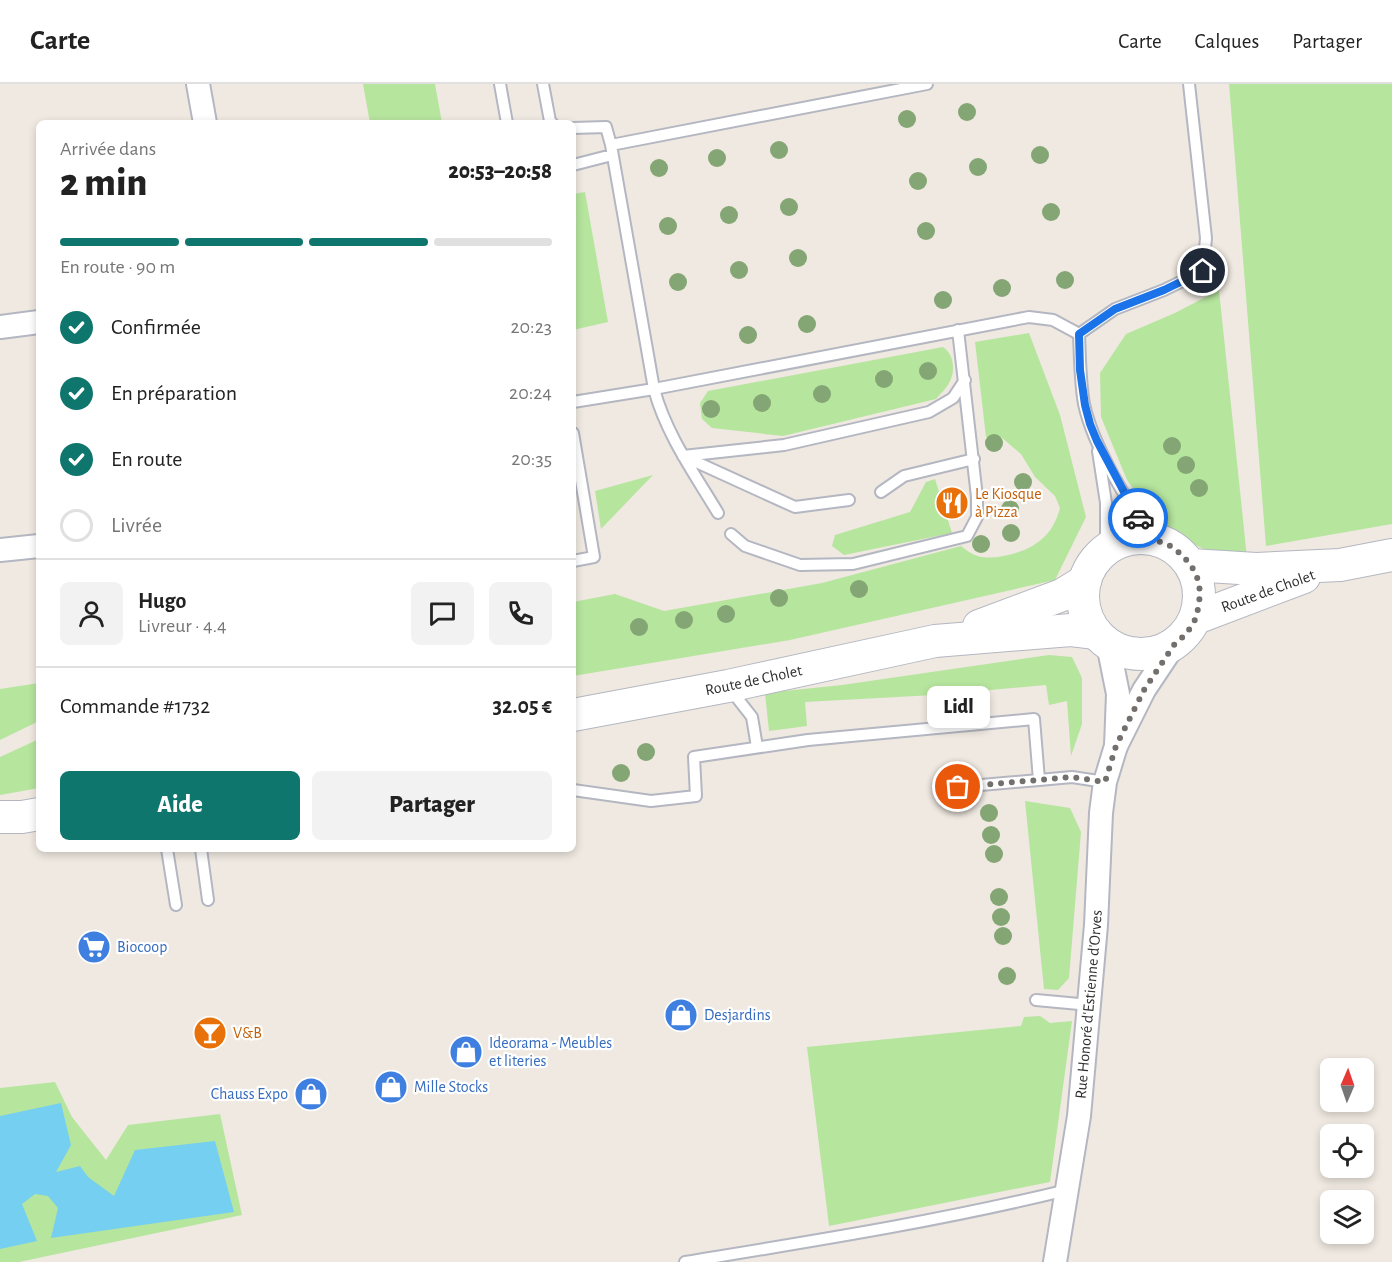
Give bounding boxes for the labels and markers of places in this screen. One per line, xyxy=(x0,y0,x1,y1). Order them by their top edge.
pin xyxy=(1177,245,1228,296)
restaurant icon: Le Kiosque à Pizza xyxy=(934,485,970,521)
place label: Le Kiosque à Pizza xyxy=(975,486,1042,520)
callout: Lidl xyxy=(926,685,990,727)
pin xyxy=(932,761,983,812)
supermarket icon: Biocoop xyxy=(76,929,112,965)
place label: Biocoop xyxy=(117,939,167,955)
shop icon: Desjardins xyxy=(663,997,699,1033)
place label: Desjardins xyxy=(704,1007,771,1024)
bar icon: V&B xyxy=(192,1015,228,1051)
place label: V&B xyxy=(233,1025,262,1041)
shop icon: Ideorama - Meubles et literies xyxy=(448,1034,484,1070)
place label: Ideorama - Meubles et literies xyxy=(489,1035,612,1069)
shop icon: Mille Stocks xyxy=(373,1069,409,1105)
shop icon: Chauss Expo xyxy=(293,1076,329,1112)
place label: Mille Stocks xyxy=(414,1079,488,1095)
place label: Chauss Expo xyxy=(211,1086,288,1102)

